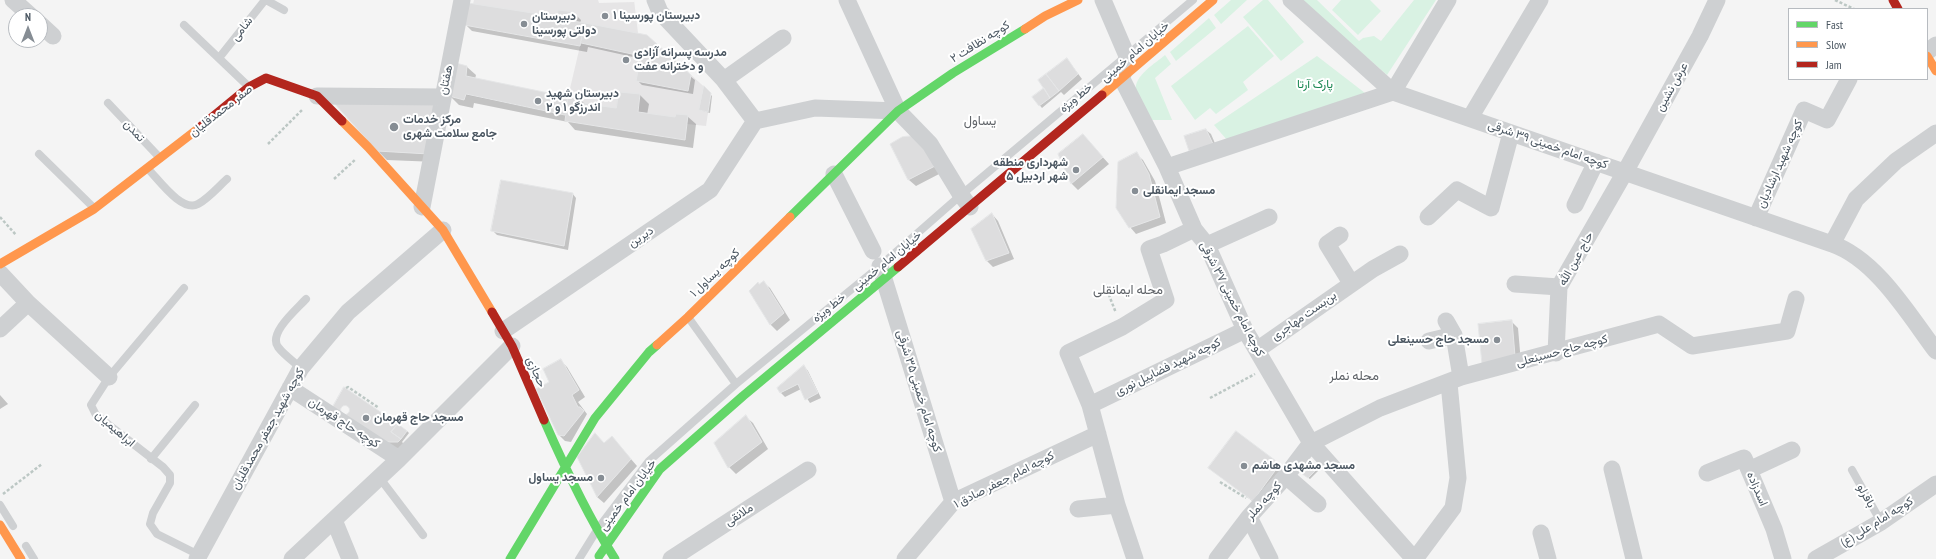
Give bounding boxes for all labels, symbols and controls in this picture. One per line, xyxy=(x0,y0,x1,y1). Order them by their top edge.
north arrow xyxy=(8,8,48,48)
legend xyxy=(1788,8,1928,80)
place label: دبیرستان پورسینا ۱ xyxy=(613,9,700,23)
text: N xyxy=(25,10,31,24)
place label: دبیرستان دولتی پورسینا xyxy=(532,10,596,38)
marker: دبیرستان پورسینا ۱ xyxy=(600,11,610,21)
street label: شامی xyxy=(228,14,256,44)
text: Fast xyxy=(1826,17,1843,32)
street label: کوچه نظافت ۲ xyxy=(948,18,1012,66)
street label: خیابان امام خمینی xyxy=(1098,18,1172,86)
marker: دبیرستان دولتی پورسینا xyxy=(519,19,529,29)
text: Slow xyxy=(1826,37,1846,52)
place label: مدرسه پسرانه آزادی و دخترانه عفت xyxy=(634,46,727,74)
marker: مدرسه پسرانه آزادی و دخترانه عفت xyxy=(621,55,631,65)
text: Jam xyxy=(1826,57,1842,72)
street label: عرش نشین xyxy=(1653,60,1691,114)
street label: هفتان xyxy=(436,64,456,96)
park label: پارک آرتا xyxy=(1297,78,1333,92)
street label: خط ویژه xyxy=(1057,80,1095,116)
street label: صفر محمدقلیان xyxy=(187,82,255,140)
place label: دبیرستان شهید اندرزگو ۱ و ۲ xyxy=(546,87,619,115)
marker: دبیرستان شهید اندرزگو ۱ و ۲ xyxy=(533,96,543,106)
place label: مرکز خدمات جامع سلامت شهری xyxy=(403,113,497,141)
district label: یساول xyxy=(964,113,996,129)
street label: تمدن xyxy=(120,117,148,145)
street label: کوچه شهید ارشادیان xyxy=(1754,117,1806,211)
street label: کوچه امام خمینی ۳۹ شرقی xyxy=(1486,118,1610,172)
marker: مرکز خدمات جامع سلامت شهری xyxy=(388,121,400,133)
place label: شهرداری منطقه ۵ شهر اردبیل xyxy=(993,156,1068,184)
marker: شهرداری منطقه ۵ شهر اردبیل xyxy=(1071,165,1081,175)
place label: مسجد ایمانقلی xyxy=(1143,184,1215,198)
marker: مسجد ایمانقلی xyxy=(1130,186,1140,196)
street label: دیرین xyxy=(626,223,656,251)
street label: خیابان امام خمینی xyxy=(849,228,925,294)
street label: حاج عین الله xyxy=(1555,230,1597,288)
street label: کوچه امام خمینی ۳۷ شرقی xyxy=(1197,239,1267,359)
street label: کوچه یساول ۱ xyxy=(687,246,743,300)
district label: محله ایمانقلی xyxy=(1093,282,1163,298)
street label: بن‌بست مهاجری xyxy=(1269,288,1339,344)
street label: خط ویژه xyxy=(809,290,849,326)
street label: کوچه امام خمینی ۳۵ شرقی xyxy=(894,328,944,454)
street label: کوچه حاج حسینعلی xyxy=(1515,332,1609,370)
place label: مسجد حاج حسینعلی xyxy=(1388,333,1489,347)
street label: کوچه شهید فضاییل نوری xyxy=(1113,335,1223,399)
marker: مسجد حاج حسینعلی xyxy=(1492,335,1502,345)
street label: حجازی xyxy=(523,354,549,390)
street label: کوچه شهید جعفر محمدقلیان xyxy=(228,366,308,492)
district label: محله نملر xyxy=(1329,368,1379,384)
street label: کوچه حاج قهرمان xyxy=(306,395,382,451)
street label: ابراهیمیان xyxy=(92,408,138,450)
place label: مسجد حاج قهرمان xyxy=(374,411,464,425)
marker: مسجد حاج قهرمان xyxy=(361,413,371,423)
street label: کوچه امام جعفر صادق ۱ xyxy=(951,448,1057,512)
street label: خیابان امام خمینی xyxy=(596,456,660,534)
place label: مسجد مشهدی هاشم xyxy=(1252,459,1355,473)
marker: مسجد مشهدی هاشم xyxy=(1239,461,1249,471)
street label: اسدزاده xyxy=(1743,470,1771,508)
place label: مسجد یساول xyxy=(528,471,593,485)
marker: مسجد یساول xyxy=(596,473,606,483)
street label: کوچه نملر xyxy=(1243,479,1285,523)
street label: باقرلو xyxy=(1854,482,1878,510)
street label: کوچه امام علی (ع) xyxy=(1838,494,1916,550)
street label: ملانقی xyxy=(722,501,756,529)

